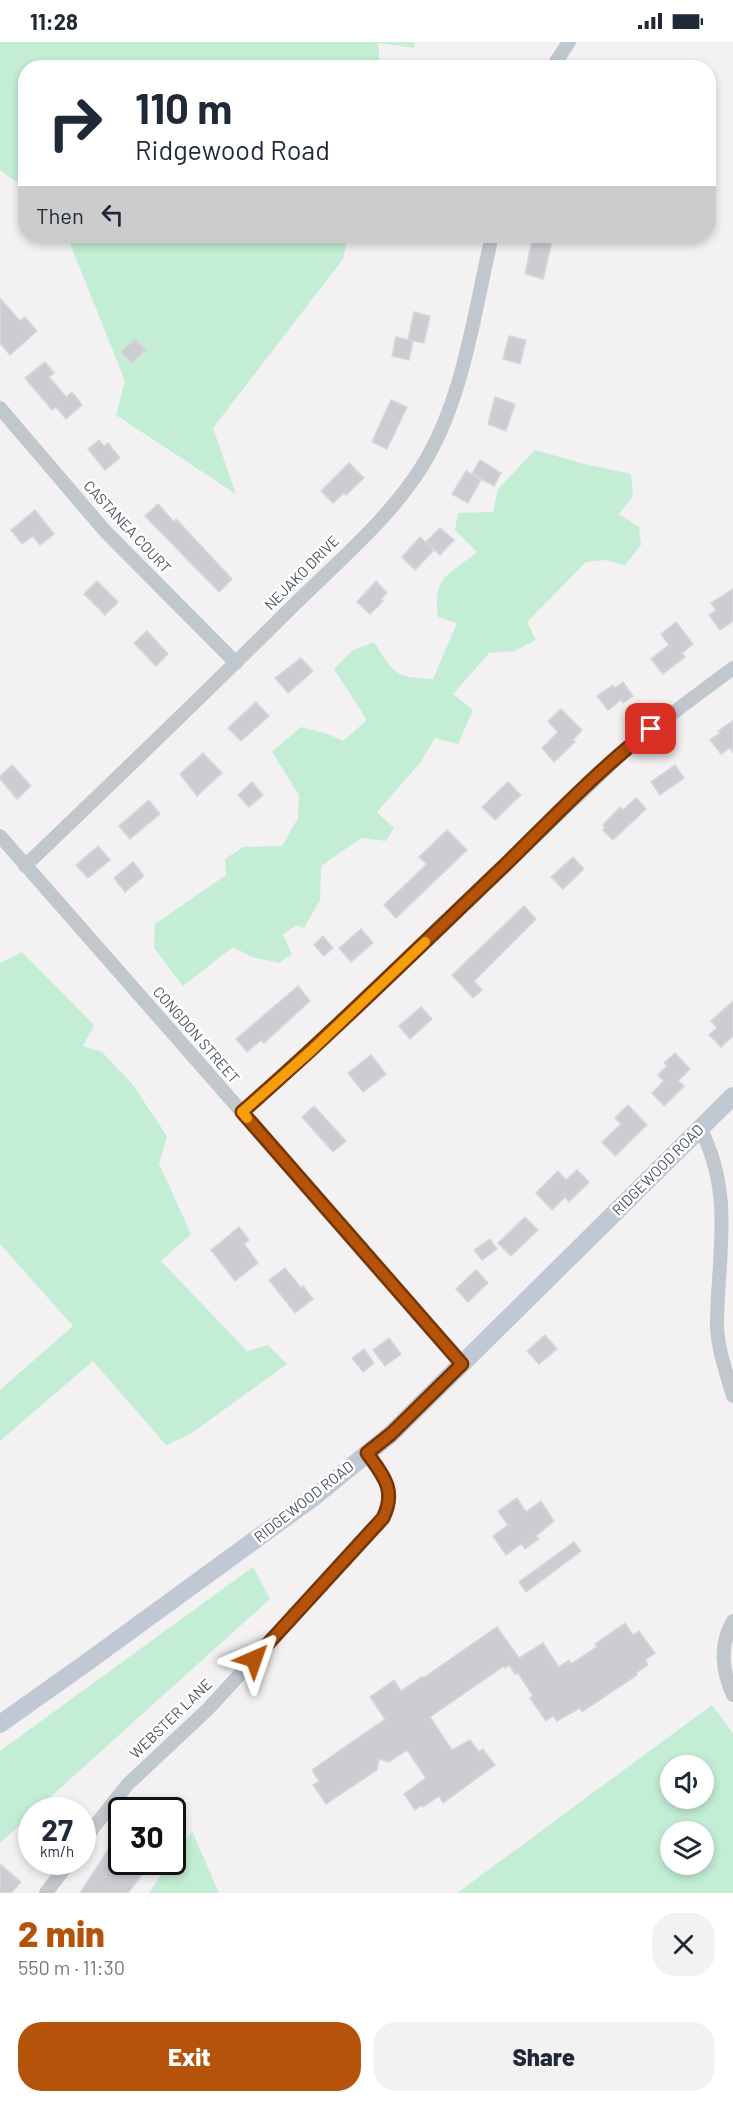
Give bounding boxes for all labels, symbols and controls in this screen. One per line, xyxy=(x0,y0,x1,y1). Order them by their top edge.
text: 11:28 xyxy=(30,8,78,34)
text: 110 m xyxy=(135,82,232,132)
icon: right xyxy=(36,84,114,162)
text: Ridgewood Road xyxy=(135,133,330,165)
icon: left xyxy=(96,198,129,231)
text: Then xyxy=(36,202,84,228)
street label: CASTANEA COURT xyxy=(80,476,175,576)
street label: NEJAKO DRIVE xyxy=(260,531,342,613)
pin xyxy=(625,703,676,754)
icon: arrive xyxy=(634,712,667,745)
street label: CONGDON STREET xyxy=(150,982,244,1086)
street label: RIDGEWOOD ROAD xyxy=(608,1120,707,1219)
street label: RIDGEWOOD ROAD xyxy=(250,1457,357,1546)
position arrow xyxy=(222,1627,286,1691)
street label: WEBSTER LANE xyxy=(126,1675,215,1762)
map controls xyxy=(660,1755,714,1875)
button: sound xyxy=(660,1755,714,1809)
speed limit sign: 30 xyxy=(108,1797,186,1875)
text: 27 xyxy=(41,1811,73,1847)
button: layers xyxy=(660,1821,714,1875)
text: km/h xyxy=(40,1842,74,1860)
text: 2 min xyxy=(18,1911,105,1954)
button: close xyxy=(652,1913,715,1976)
text: 550 m · 11:30 xyxy=(18,1955,125,1979)
button: Exit xyxy=(18,2022,361,2091)
button: Share xyxy=(373,2022,715,2091)

